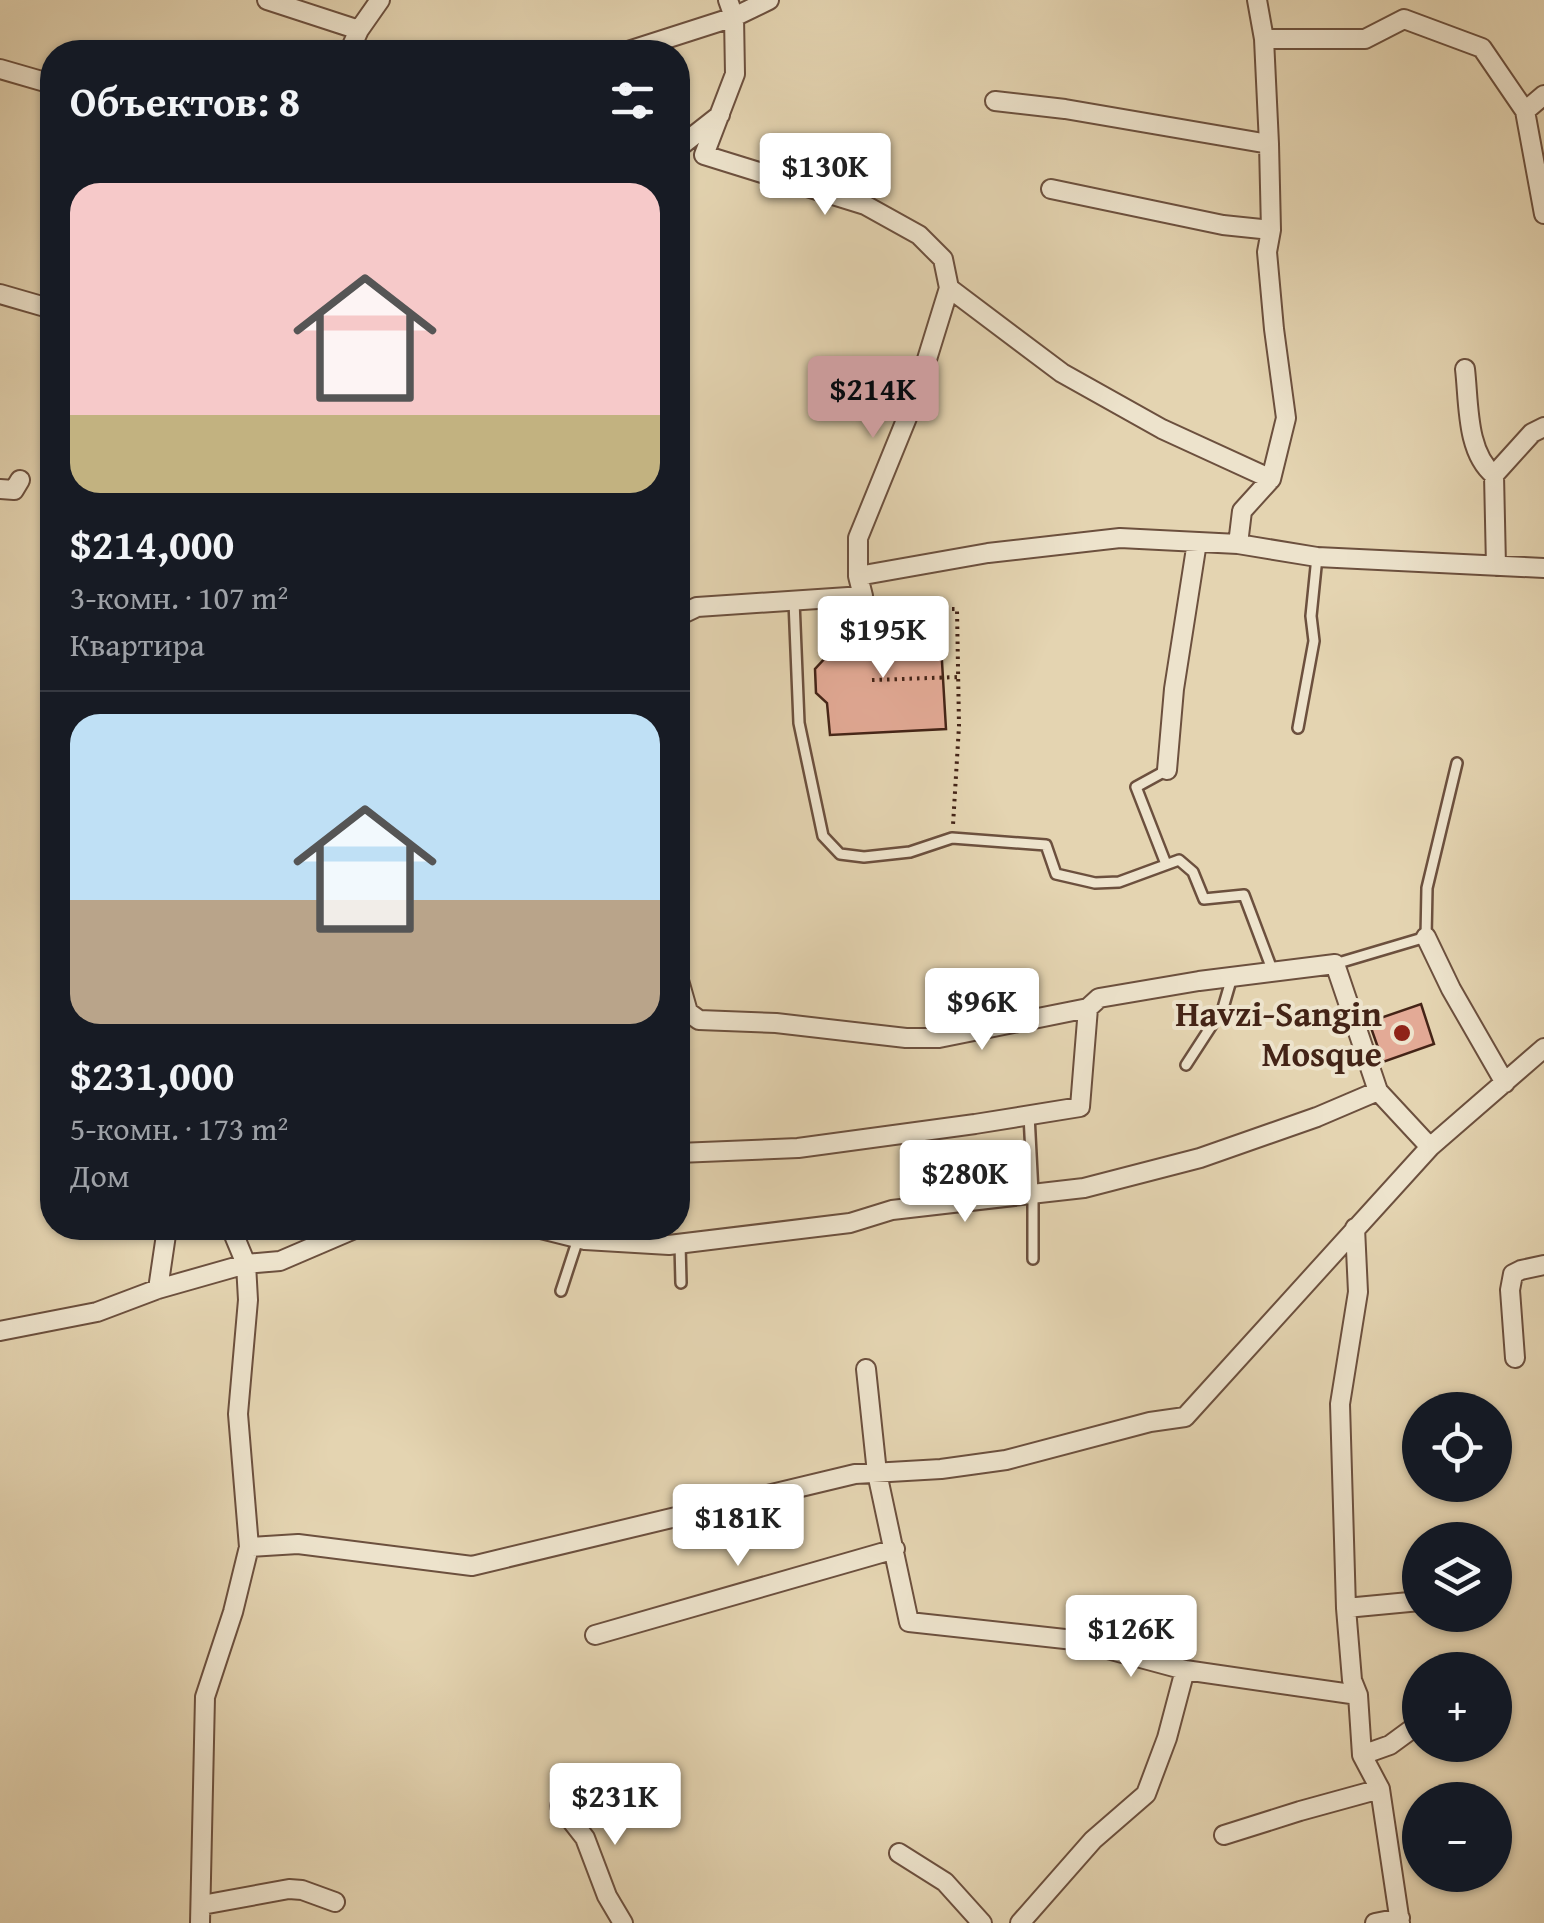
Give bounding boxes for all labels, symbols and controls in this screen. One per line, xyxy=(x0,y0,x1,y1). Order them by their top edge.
text: Объектов: 8 xyxy=(70,70,300,131)
icon: filters xyxy=(605,73,660,128)
pin: $130K xyxy=(755,133,895,218)
text: $130K xyxy=(782,142,868,189)
icon: home xyxy=(275,248,455,428)
pin: $214K xyxy=(803,356,943,441)
text: $214K xyxy=(830,365,916,412)
text: $214,000 xyxy=(70,513,234,574)
text: 3-комн. · 107 m² xyxy=(70,574,288,621)
pin: $195K xyxy=(813,596,953,681)
text: $195K xyxy=(840,605,926,652)
text: Квартира xyxy=(70,621,205,668)
icon: home xyxy=(275,779,455,959)
pin: $96K xyxy=(923,968,1041,1053)
text: $96K xyxy=(947,977,1017,1024)
place label: Havzi-Sangin Mosque xyxy=(1175,988,1382,1079)
marker: Havzi-Sangin Mosque xyxy=(1391,1022,1413,1044)
text: $231,000 xyxy=(70,1044,234,1105)
text: 5-комн. · 173 m² xyxy=(70,1105,288,1152)
pin: $280K xyxy=(895,1140,1035,1225)
text: $280K xyxy=(922,1149,1008,1196)
text: Дом xyxy=(70,1152,130,1199)
map controls xyxy=(1402,1392,1512,1892)
button: locate xyxy=(1402,1392,1512,1502)
pin: $181K xyxy=(668,1484,808,1569)
text: $181K xyxy=(695,1493,781,1540)
button: layers xyxy=(1402,1522,1512,1632)
pin: $126K xyxy=(1061,1595,1201,1680)
text: $126K xyxy=(1088,1604,1174,1651)
button: + xyxy=(1402,1652,1512,1762)
pin: $231K xyxy=(545,1763,685,1848)
text: $231K xyxy=(572,1772,658,1819)
button: − xyxy=(1402,1782,1512,1892)

